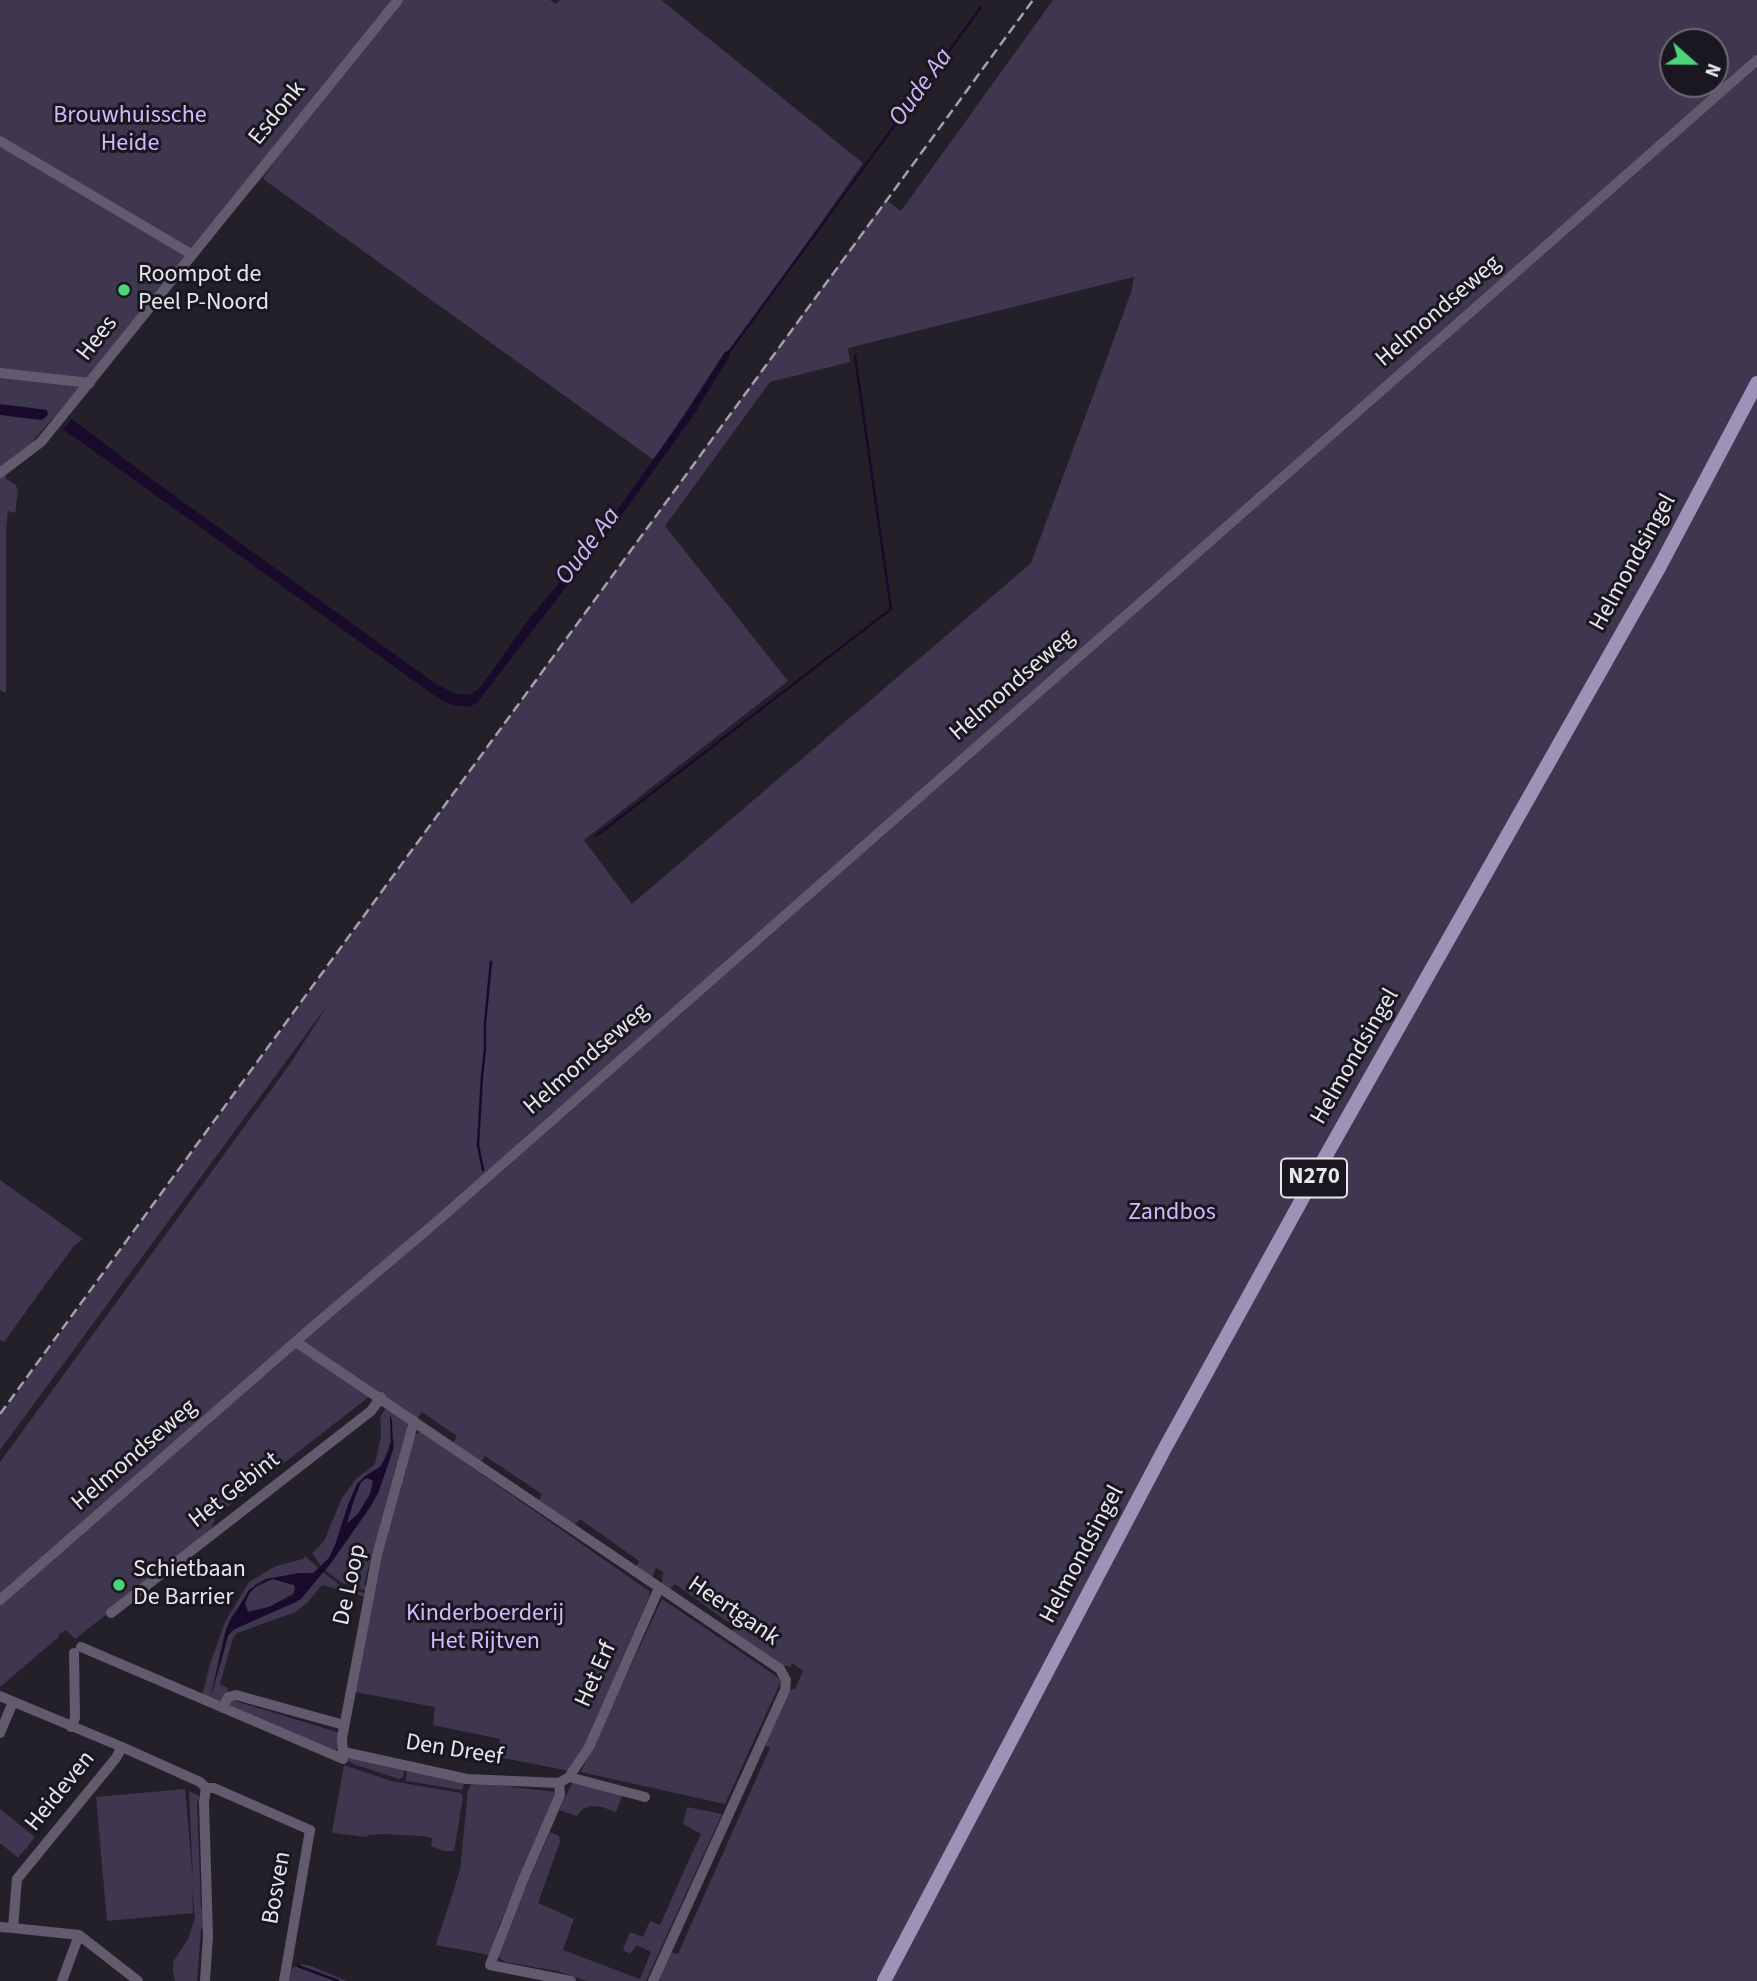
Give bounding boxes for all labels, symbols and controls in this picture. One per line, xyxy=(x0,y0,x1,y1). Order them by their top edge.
north arrow xyxy=(1659,28,1729,98)
water label: Oude Aa xyxy=(883,43,961,133)
text: N xyxy=(1697,59,1727,81)
street label: Esdonk xyxy=(244,76,312,152)
park label: Brouwhuissche Heide xyxy=(53,103,207,159)
street label: Helmondseweg xyxy=(1371,250,1507,374)
place label: Roompot de Peel P-Noord xyxy=(138,262,269,318)
marker: Roompot de Peel P-Noord xyxy=(116,282,132,298)
street label: Hees xyxy=(71,311,125,367)
street label: Helmondsingel xyxy=(1585,490,1683,636)
water label: Oude Aa xyxy=(550,502,628,592)
street label: Helmondseweg xyxy=(945,624,1081,748)
street label: Helmondsingel xyxy=(1306,984,1406,1130)
street label: Helmondseweg xyxy=(519,998,655,1122)
road number: N270 xyxy=(1281,1158,1347,1198)
park label: Zandbos xyxy=(1128,1200,1216,1228)
street label: Helmondseweg xyxy=(67,1394,203,1518)
street label: Het Gebint xyxy=(184,1447,286,1535)
street label: Helmondsingel xyxy=(1035,1481,1131,1629)
street label: De Loop xyxy=(328,1542,374,1628)
place label: Schietbaan De Barrier xyxy=(133,1557,246,1613)
street label: Heertgank xyxy=(682,1571,784,1653)
marker: Schietbaan De Barrier xyxy=(111,1577,127,1593)
park label: Kinderboerderij Het Rijtven xyxy=(406,1601,564,1657)
street label: Het Erf xyxy=(570,1638,624,1712)
street label: Den Dreef xyxy=(403,1729,505,1773)
street label: Heideven xyxy=(20,1746,102,1838)
street label: Bosven xyxy=(257,1849,299,1927)

